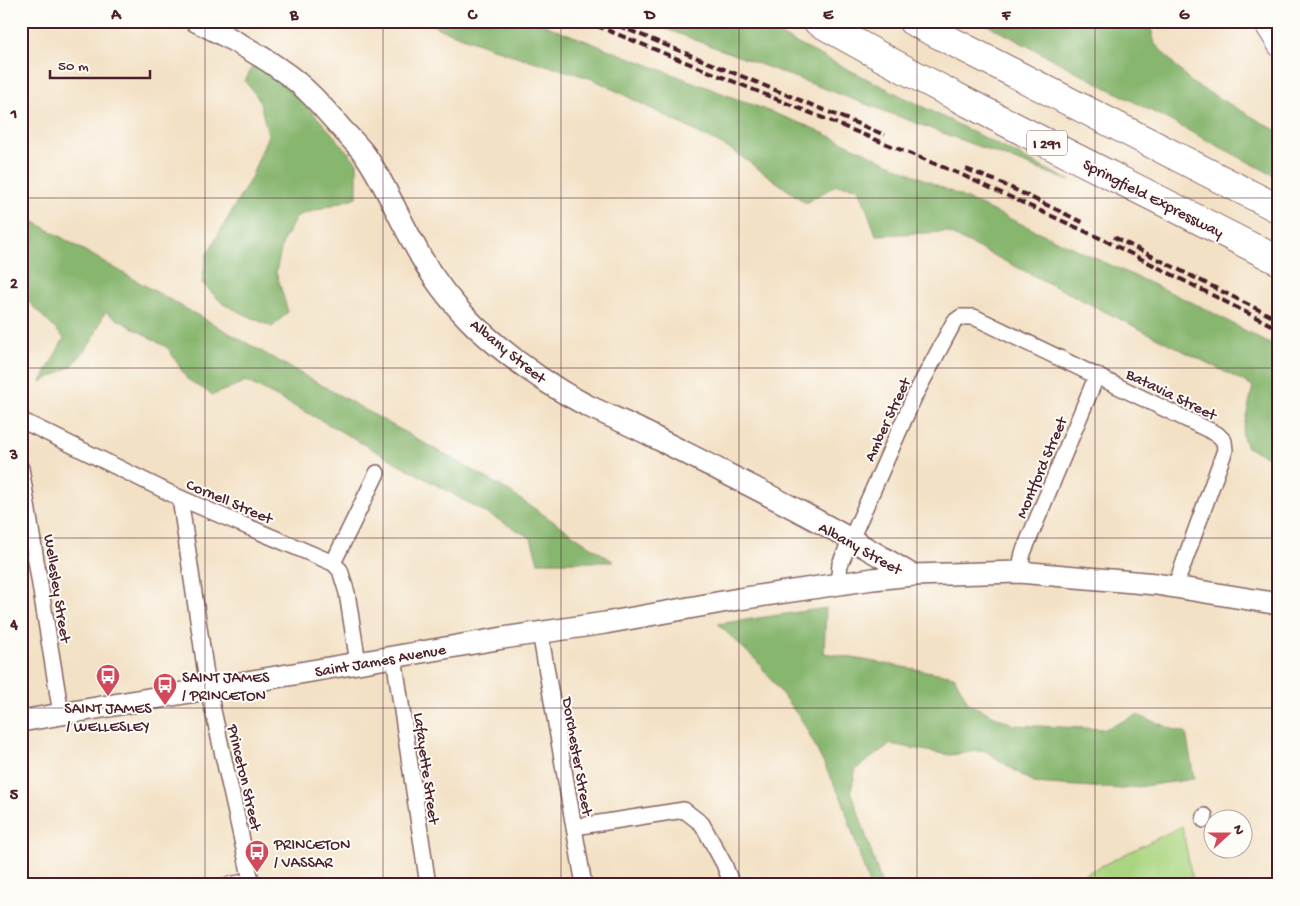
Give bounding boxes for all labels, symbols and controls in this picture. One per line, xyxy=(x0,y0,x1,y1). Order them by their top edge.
text: A xyxy=(110,7,122,26)
text: B xyxy=(289,7,299,26)
text: C xyxy=(467,7,478,26)
text: D xyxy=(643,7,656,26)
text: E xyxy=(823,7,834,26)
text: F xyxy=(1001,7,1012,26)
text: G xyxy=(1179,7,1190,26)
scale bar xyxy=(50,48,150,80)
text: 50 m xyxy=(58,58,89,76)
text: 1 xyxy=(10,106,17,125)
road number: I 291 xyxy=(1027,130,1067,156)
street label: Springfield Expressway xyxy=(1079,156,1226,244)
text: 2 xyxy=(10,276,18,295)
street label: Albany Street xyxy=(465,316,550,390)
street label: Batavia Street xyxy=(1121,366,1220,427)
street label: Amber Street xyxy=(862,375,917,465)
street label: Montford Street xyxy=(1013,413,1074,522)
text: 3 xyxy=(9,447,18,466)
street label: Cornell Street xyxy=(183,477,276,531)
street label: Albany Street xyxy=(814,519,906,581)
street label: Wellesley Street xyxy=(38,533,74,645)
text: 4 xyxy=(9,617,18,636)
street label: Saint James Avenue xyxy=(314,641,448,683)
bus stop icon: SAINT JAMES / WELLESLEY xyxy=(95,663,121,697)
place label: SAINT JAMES / PRINCETON xyxy=(182,670,270,707)
bus stop icon: SAINT JAMES / PRINCETON xyxy=(152,672,178,706)
street label: Dorchester Street xyxy=(556,695,596,819)
place label: SAINT JAMES / WELLESLEY xyxy=(64,701,152,738)
street label: Lafayette Street xyxy=(407,711,442,827)
street label: Princeton Street xyxy=(221,722,264,834)
text: 5 xyxy=(10,787,19,806)
north arrow xyxy=(1202,808,1252,858)
text: N xyxy=(1228,823,1247,838)
place label: PRINCETON / VASSAR xyxy=(273,837,350,874)
bus stop icon: PRINCETON / VASSAR xyxy=(244,839,270,873)

